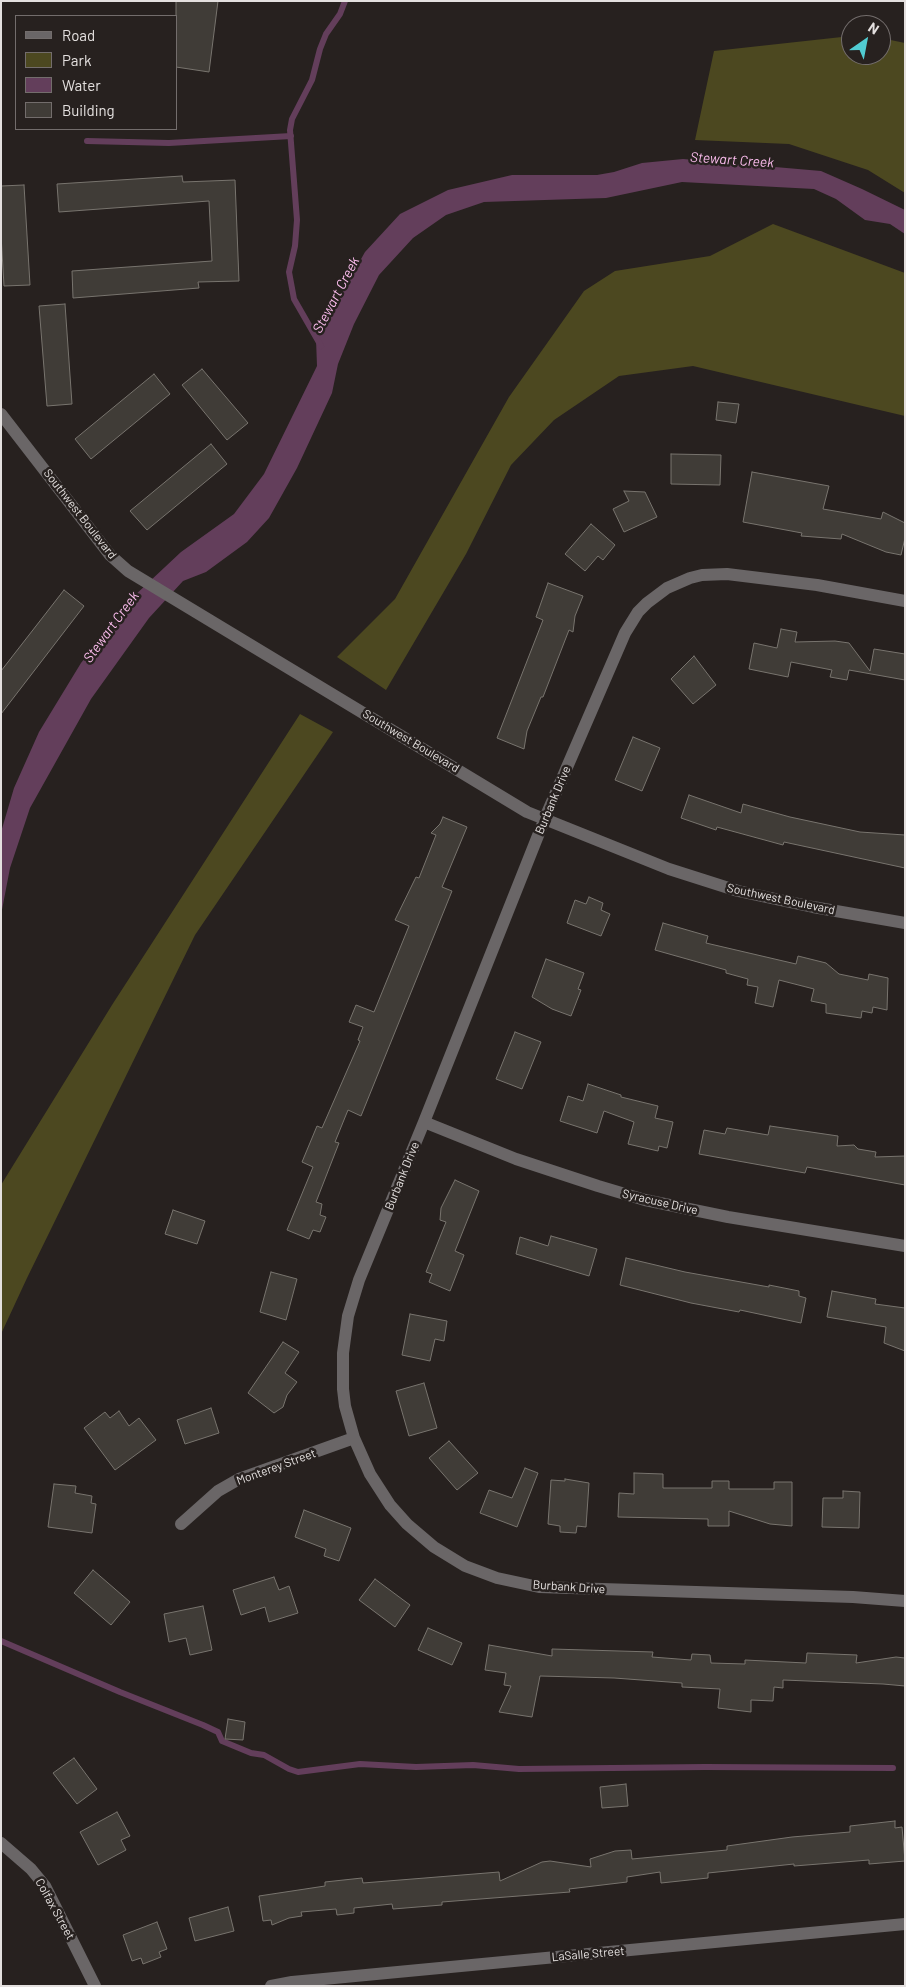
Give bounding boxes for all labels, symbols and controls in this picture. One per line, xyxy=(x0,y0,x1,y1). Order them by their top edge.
legend xyxy=(15,15,178,130)
north arrow xyxy=(841,15,891,65)
text: N xyxy=(865,18,882,38)
text: Road xyxy=(62,26,95,44)
text: Park xyxy=(62,51,91,69)
text: Water xyxy=(62,76,101,94)
text: Building xyxy=(62,101,115,119)
water label: Stewart Creek xyxy=(690,149,774,171)
water label: Stewart Creek xyxy=(309,254,363,336)
street label: Southwest Boulevard xyxy=(40,466,120,562)
water label: Stewart Creek xyxy=(80,588,142,666)
street label: Southwest Boulevard xyxy=(360,706,462,776)
street label: Burbank Drive xyxy=(532,764,574,836)
street label: Southwest Boulevard xyxy=(726,881,836,917)
street label: Burbank Drive xyxy=(382,1140,422,1212)
street label: Syracuse Drive xyxy=(621,1186,699,1218)
street label: Monterey Street xyxy=(234,1446,318,1488)
street label: Burbank Drive xyxy=(532,1577,606,1597)
street label: Colfax Street xyxy=(32,1876,78,1942)
street label: LaSalle Street xyxy=(551,1944,625,1964)

